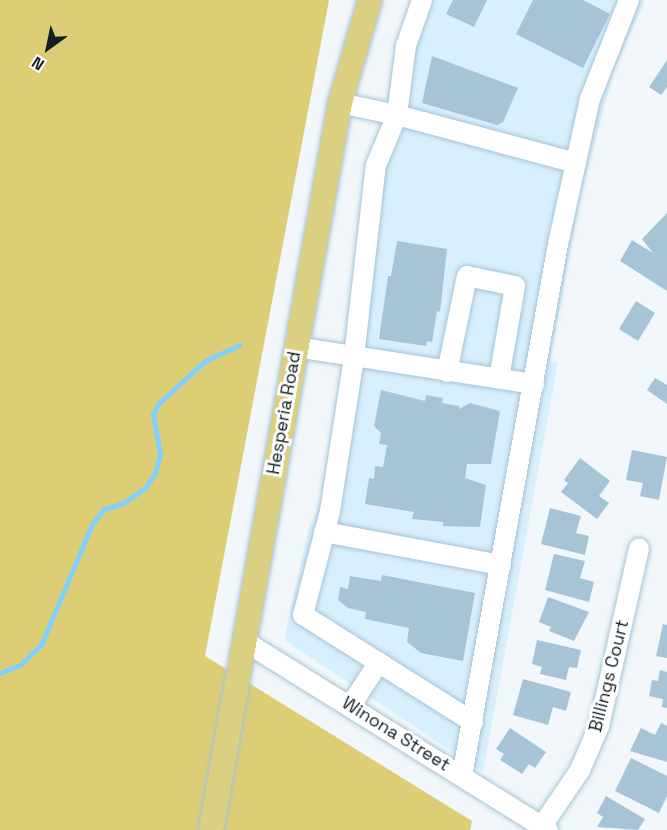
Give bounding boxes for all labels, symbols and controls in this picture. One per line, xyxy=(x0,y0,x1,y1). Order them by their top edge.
north arrow xyxy=(18,18,78,78)
text: N xyxy=(28,52,48,75)
street label: Hesperia Road xyxy=(263,350,305,476)
street label: Billings Court xyxy=(585,618,633,734)
street label: Winona Street xyxy=(338,692,454,776)

